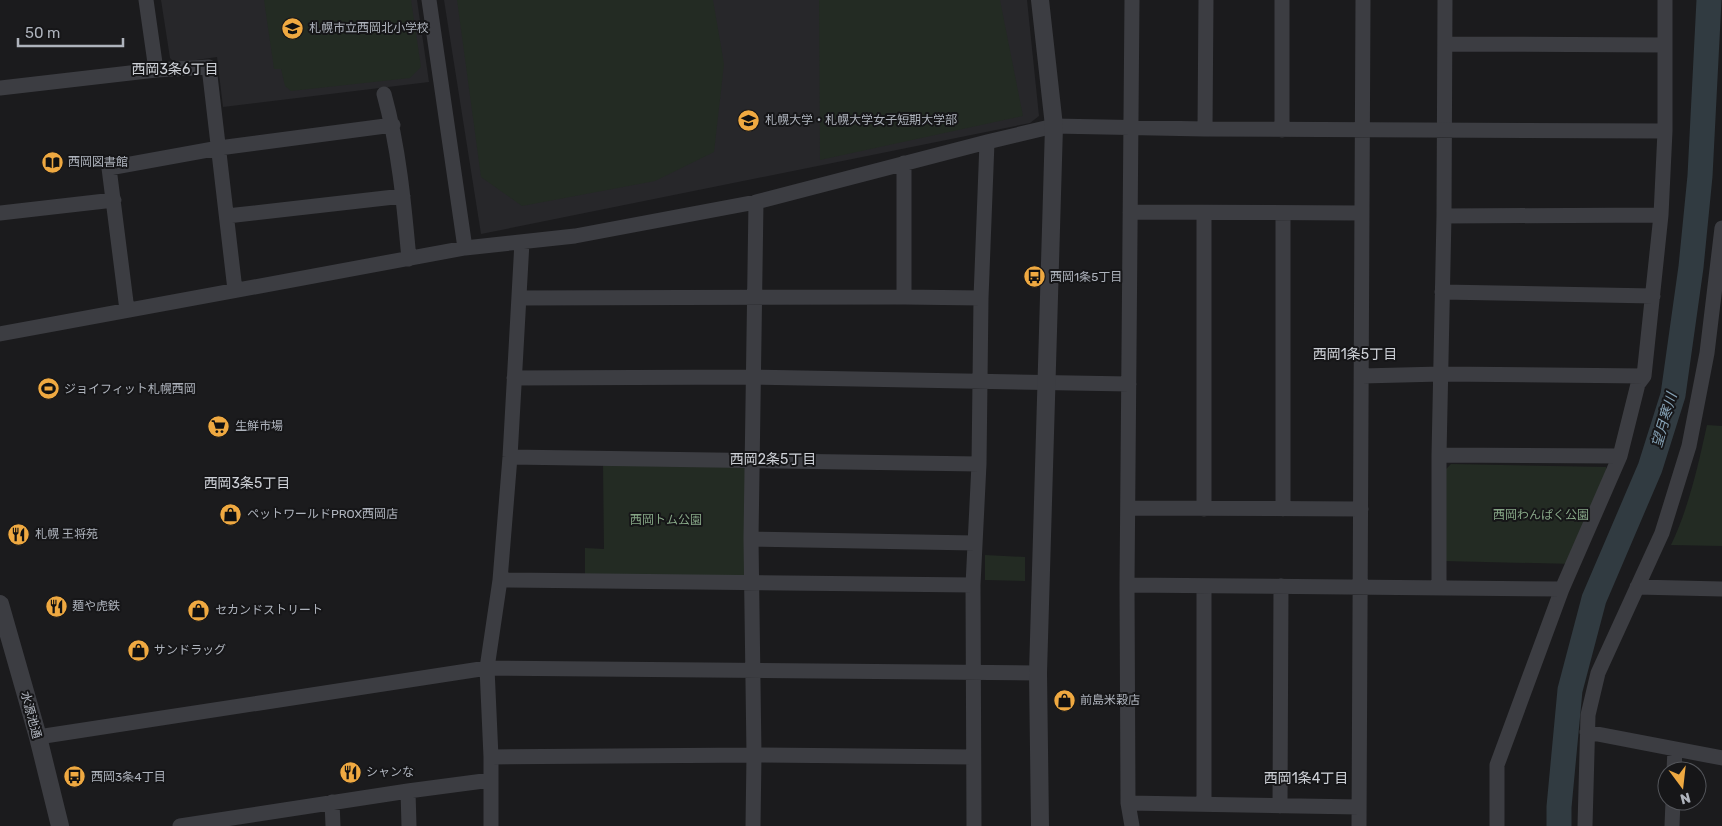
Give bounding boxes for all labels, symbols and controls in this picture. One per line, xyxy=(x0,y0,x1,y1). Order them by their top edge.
scale bar xyxy=(18,15,122,47)
school or university icon: 札幌市立西岡北小学校 xyxy=(281,16,305,40)
place label: 札幌市立西岡北小学校 xyxy=(309,21,429,35)
text: 50 m xyxy=(25,24,60,42)
district label: 西岡3条6丁目 xyxy=(132,61,218,78)
school or university icon: 札幌大学・札幌大学女子短期大学部 xyxy=(737,108,761,132)
place label: 札幌大学・札幌大学女子短期大学部 xyxy=(765,113,957,127)
library icon: 西岡図書館 xyxy=(40,150,64,174)
place label: 西岡図書館 xyxy=(68,155,128,169)
bus stop icon: 西岡1条5丁目 xyxy=(1022,265,1046,289)
place label: 西岡1条5丁目 xyxy=(1050,270,1122,284)
district label: 西岡1条5丁目 xyxy=(1313,346,1397,363)
sports icon: ジョイフィット札幌西岡 xyxy=(36,377,60,401)
place label: ジョイフィット札幌西岡 xyxy=(64,382,196,396)
water label: 望月寒川 xyxy=(1649,389,1681,449)
supermarket icon: 生鮮市場 xyxy=(207,414,231,438)
place label: 生鮮市場 xyxy=(235,419,283,433)
district label: 西岡2条5丁目 xyxy=(730,451,816,468)
district label: 西岡3条5丁目 xyxy=(204,475,290,492)
shop icon: ペットワールドPROX西岡店 xyxy=(219,502,243,526)
place label: ペットワールドPROX西岡店 xyxy=(247,507,398,521)
park label: 西岡わんぱく公園 xyxy=(1493,508,1589,522)
park label: 西岡トム公園 xyxy=(630,513,702,527)
restaurant icon: 札幌 王将苑 xyxy=(7,522,31,546)
place label: 札幌 王将苑 xyxy=(35,527,98,541)
restaurant icon: 麺や虎鉄 xyxy=(44,594,68,618)
shop icon: セカンドストリート xyxy=(187,598,211,622)
place label: 麺や虎鉄 xyxy=(72,599,120,613)
place label: セカンドストリート xyxy=(215,603,323,617)
shop icon: サンドラッグ xyxy=(126,638,150,662)
place label: サンドラッグ xyxy=(154,643,226,657)
shop icon: 前島米穀店 xyxy=(1052,688,1076,712)
street label: 水源池通 xyxy=(18,690,44,740)
place label: 前島米穀店 xyxy=(1080,693,1140,707)
restaurant icon: シャンな xyxy=(338,760,362,784)
north arrow xyxy=(1657,761,1707,811)
bus stop icon: 西岡3条4丁目 xyxy=(63,765,87,789)
place label: シャンな xyxy=(366,765,414,779)
place label: 西岡3条4丁目 xyxy=(91,770,166,784)
district label: 西岡1条4丁目 xyxy=(1264,770,1348,787)
text: N xyxy=(1678,789,1692,808)

